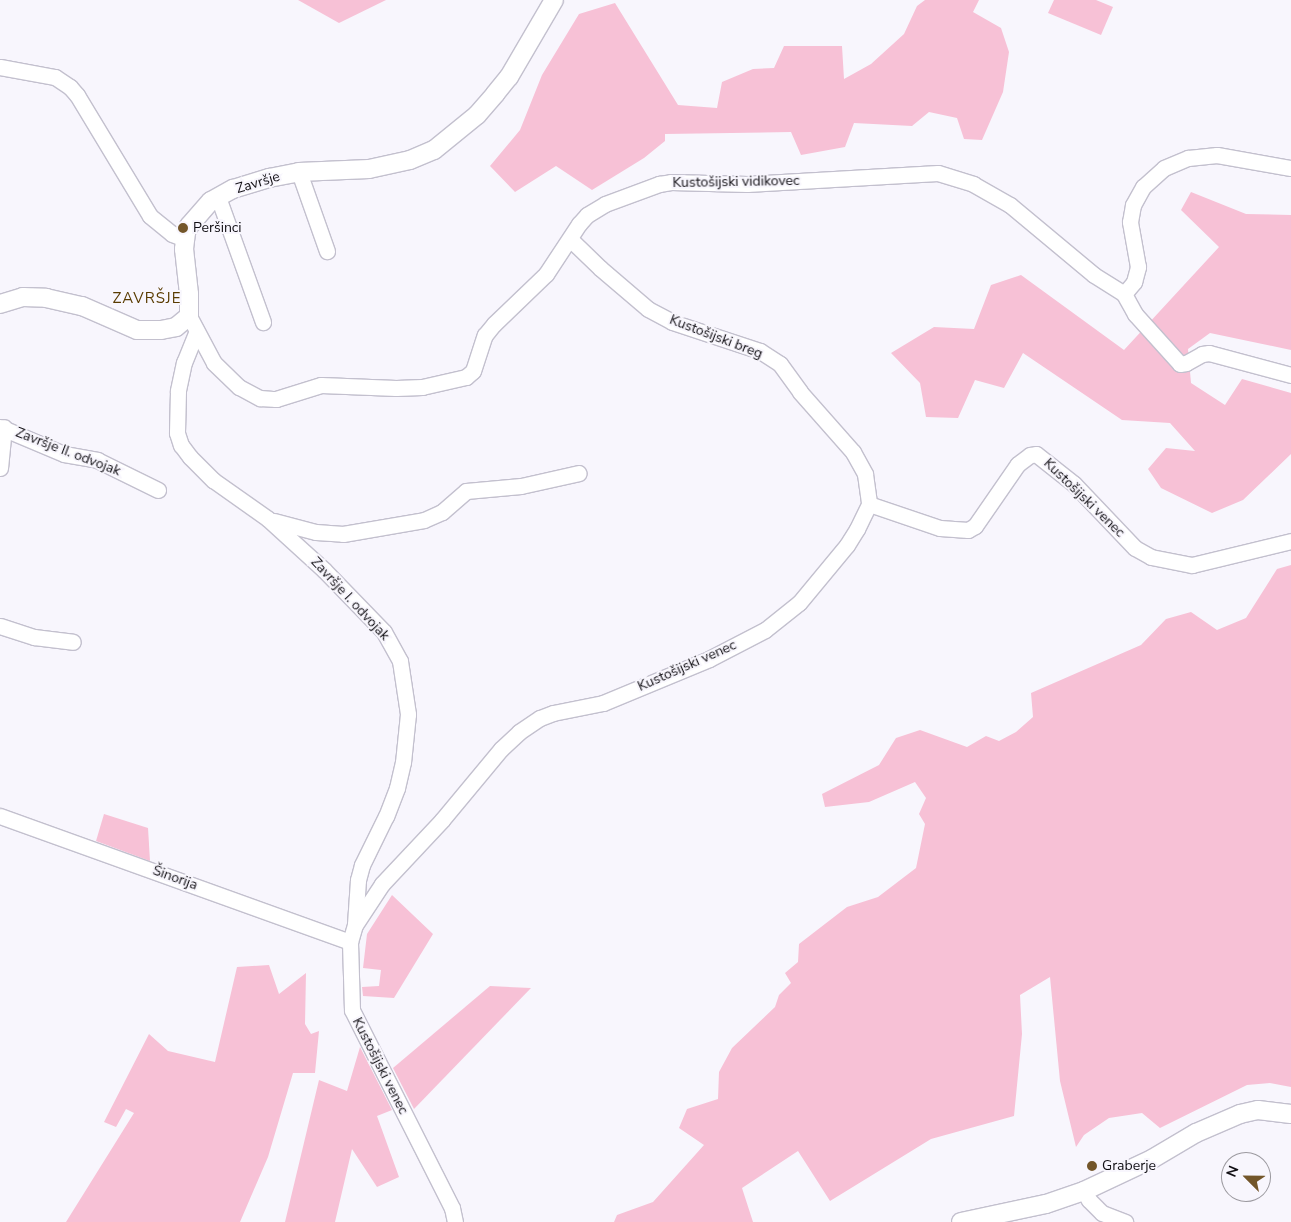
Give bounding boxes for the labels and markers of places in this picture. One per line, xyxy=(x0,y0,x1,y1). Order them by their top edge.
place label: Peršinci xyxy=(193,220,242,236)
marker: Peršinci xyxy=(177,222,189,234)
place label: Graberje xyxy=(1102,1158,1156,1174)
marker: Graberje xyxy=(1086,1160,1098,1172)

